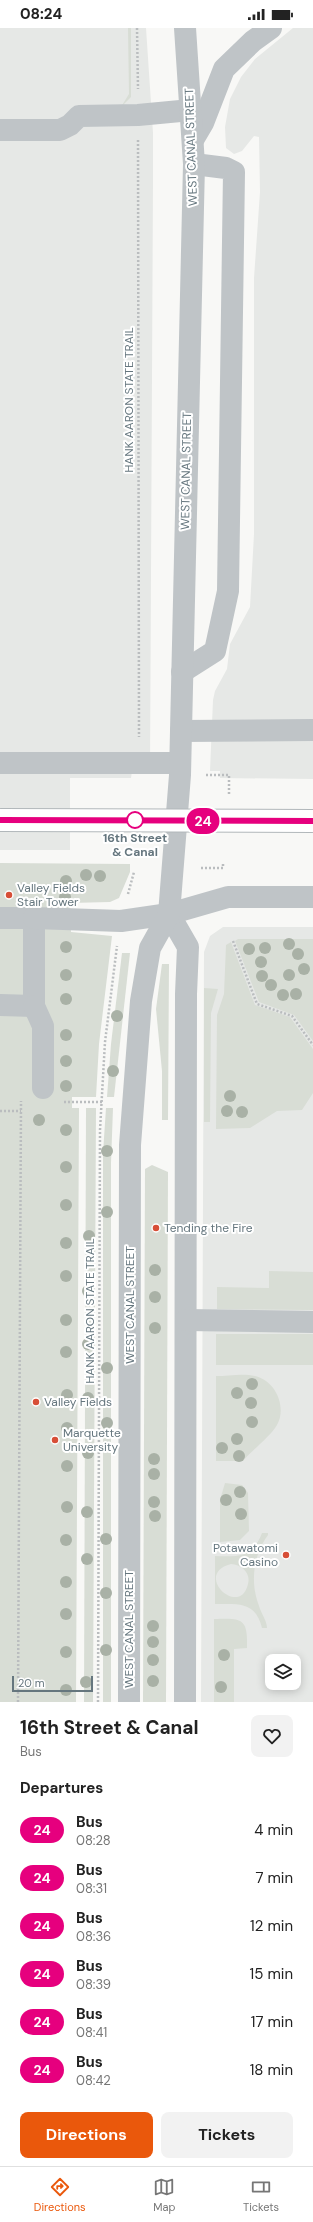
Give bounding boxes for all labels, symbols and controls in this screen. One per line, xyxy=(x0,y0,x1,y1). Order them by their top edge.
text: 08:24 xyxy=(20,4,62,24)
street label: WEST CANAL STREET xyxy=(181,87,201,206)
street label: HANK AARON STATE TRAIL xyxy=(121,327,137,473)
street label: WEST CANAL STREET xyxy=(177,412,195,530)
line badge: 24 xyxy=(185,808,221,834)
marker: 16th Street & Canal xyxy=(126,811,144,829)
text: 24 xyxy=(194,812,212,830)
place label: 16th Street & Canal xyxy=(103,830,167,860)
place label: Valley Fields Stair Tower xyxy=(17,880,85,910)
marker: Valley Fields Stair Tower xyxy=(4,890,14,900)
place label: Tending the Fire xyxy=(164,1220,253,1236)
marker: Tending the Fire xyxy=(151,1223,161,1233)
street label: HANK AARON STATE TRAIL xyxy=(82,1238,98,1384)
street label: WEST CANAL STREET xyxy=(122,1246,138,1364)
place label: Valley Fields xyxy=(44,1394,112,1410)
marker: Valley Fields xyxy=(31,1397,41,1407)
place label: Marquette University xyxy=(63,1425,121,1455)
marker: Marquette University xyxy=(50,1435,60,1445)
place label: Potawatomi Casino xyxy=(213,1540,278,1570)
marker: Potawatomi Casino xyxy=(281,1550,291,1560)
street label: WEST CANAL STREET xyxy=(121,1570,137,1688)
map controls xyxy=(265,1654,301,1690)
button: layers xyxy=(265,1654,301,1690)
scale bar xyxy=(12,1674,93,1693)
text: 20 m xyxy=(18,1676,44,1690)
text: 16th Street & Canal xyxy=(20,1715,199,1740)
button: heart xyxy=(251,1715,293,1757)
text: Bus xyxy=(20,1743,42,1760)
text: Departures xyxy=(20,1778,103,1798)
text: Bus xyxy=(76,1812,103,1832)
text: 4 min xyxy=(254,1820,293,1840)
text: 24 xyxy=(33,1821,51,1839)
text: 08:28 xyxy=(76,1832,111,1849)
text: Bus xyxy=(76,1860,103,1880)
text: 7 min xyxy=(255,1868,293,1888)
text: 24 xyxy=(33,1869,51,1887)
text: 08:31 xyxy=(76,1880,107,1897)
text: Bus xyxy=(76,1908,103,1928)
text: 12 min xyxy=(250,1916,293,1936)
text: 24 xyxy=(33,1917,51,1935)
text: 08:36 xyxy=(76,1928,111,1945)
text: Bus xyxy=(76,1956,103,1976)
text: 15 min xyxy=(250,1964,293,1984)
text: 24 xyxy=(33,1965,51,1983)
text: 08:39 xyxy=(76,1976,111,1993)
text: Bus xyxy=(76,2004,103,2024)
text: 17 min xyxy=(251,2012,293,2032)
text: 24 xyxy=(33,2013,51,2031)
text: 08:41 xyxy=(76,2024,107,2041)
text: Bus xyxy=(76,2052,103,2072)
text: 18 min xyxy=(250,2060,293,2080)
text: 24 xyxy=(33,2061,51,2079)
text: 08:42 xyxy=(76,2072,111,2089)
button: Directions xyxy=(20,2112,153,2158)
button: Tickets xyxy=(161,2112,293,2158)
tab: Directions xyxy=(34,2176,86,2214)
tab: Map xyxy=(153,2176,175,2214)
tab: Tickets xyxy=(243,2176,279,2214)

